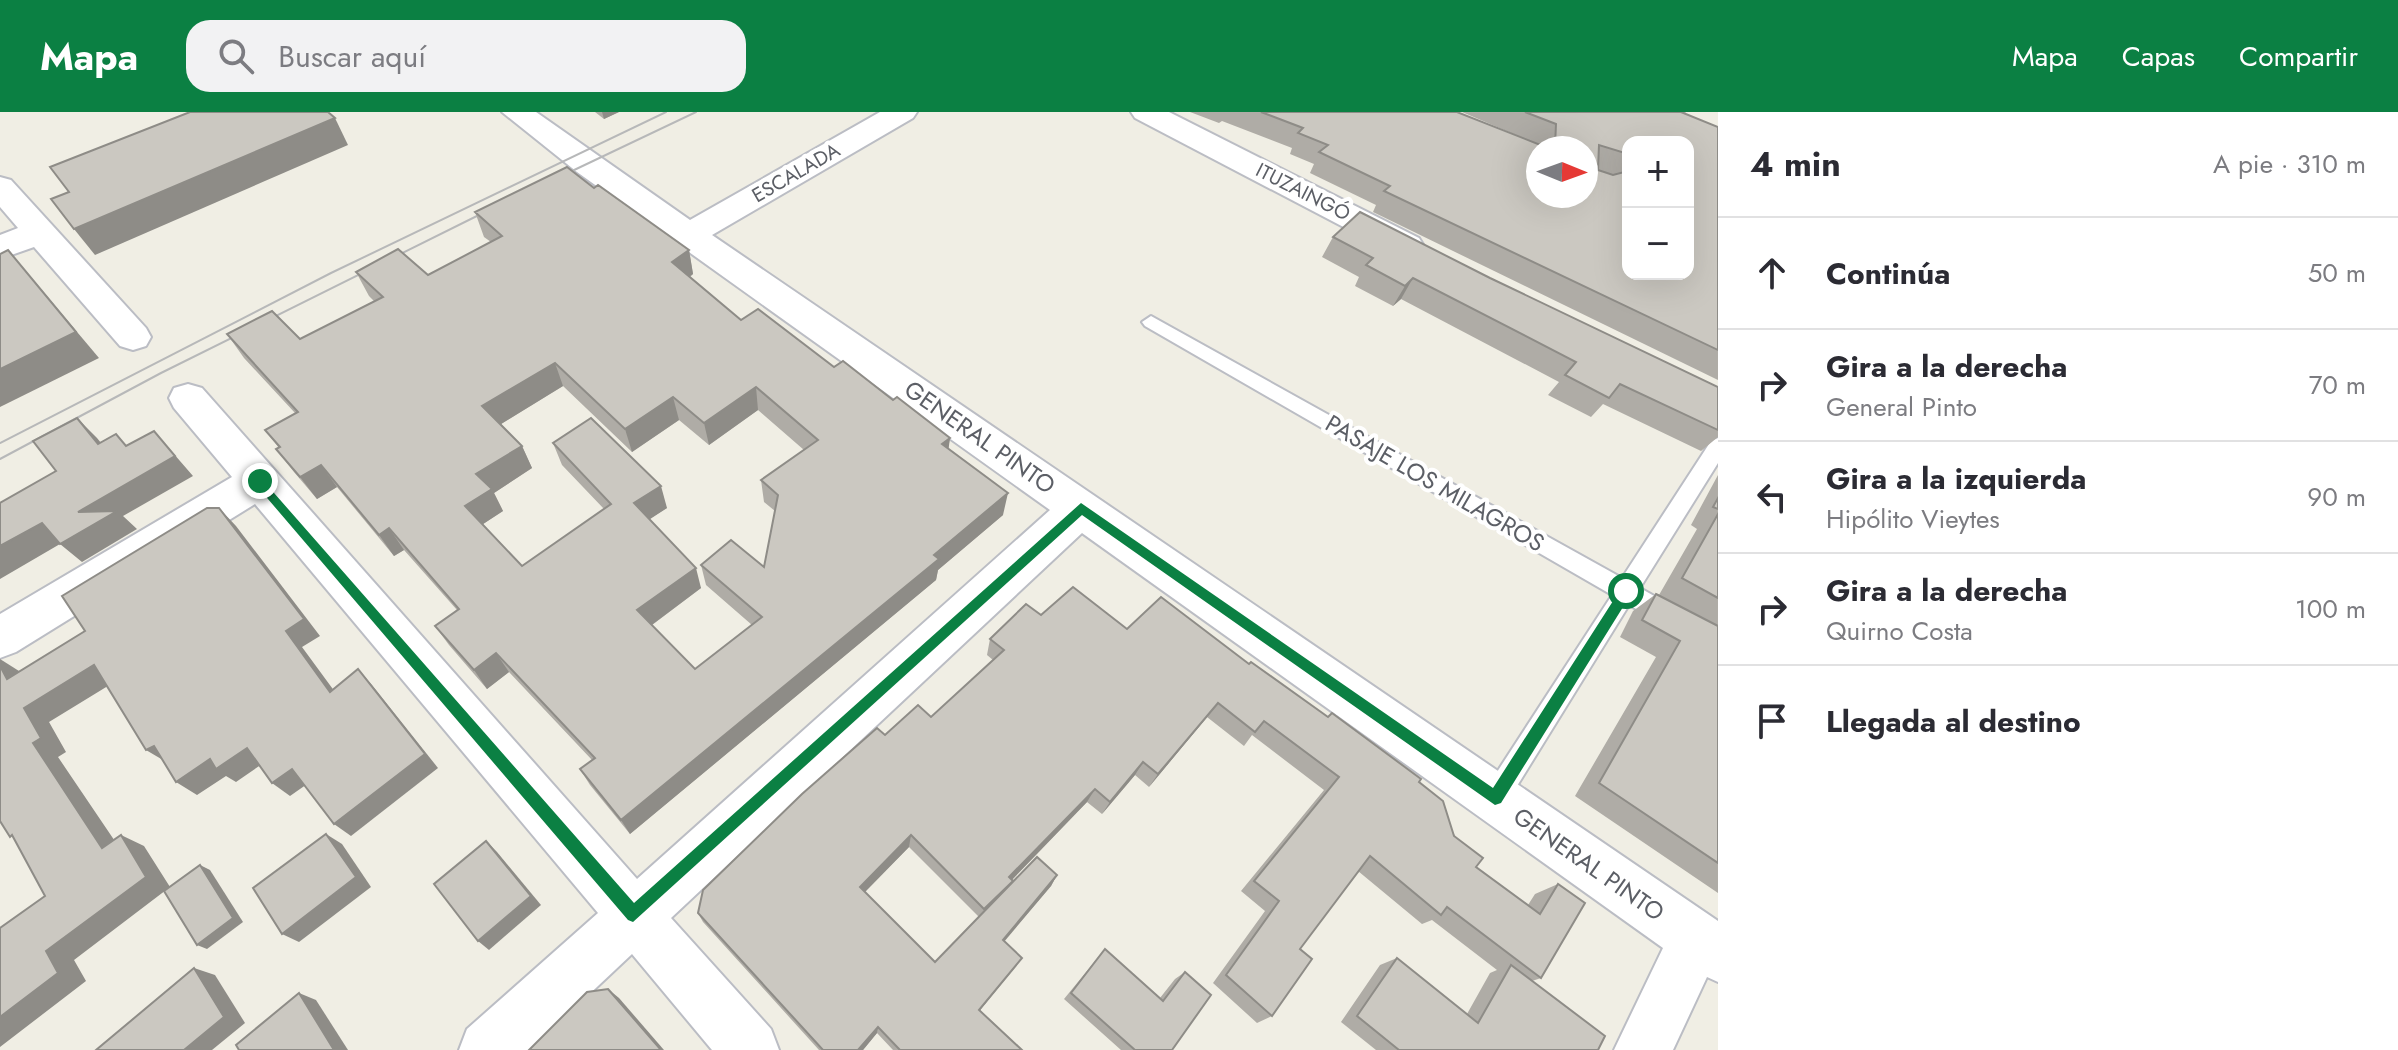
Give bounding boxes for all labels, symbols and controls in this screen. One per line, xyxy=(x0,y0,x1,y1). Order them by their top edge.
search box xyxy=(186,20,746,92)
text: Mapa xyxy=(40,29,138,84)
icon: search xyxy=(214,34,258,78)
text: Buscar aquí xyxy=(278,35,426,78)
text: Mapa xyxy=(2012,36,2078,77)
text: Capas xyxy=(2122,36,2195,77)
text: Compartir xyxy=(2239,36,2358,77)
street label: ESCALADA xyxy=(747,136,846,210)
north arrow xyxy=(1526,136,1598,208)
map controls xyxy=(1622,136,1694,280)
button: + xyxy=(1622,136,1694,208)
text: 4 min xyxy=(1750,140,1841,189)
text: A pie · 310 m xyxy=(2213,145,2366,183)
street label: ITUZAINGÓ xyxy=(1251,156,1355,228)
button: − xyxy=(1622,208,1694,280)
icon: ahead xyxy=(1750,251,1794,295)
text: Continúa xyxy=(1826,252,1950,295)
text: 50 m xyxy=(2308,254,2366,292)
text: Gira a la derecha xyxy=(1826,345,2067,388)
icon: right xyxy=(1750,363,1794,407)
text: 70 m xyxy=(2309,366,2366,404)
street label: GENERAL PINTO xyxy=(897,372,1063,502)
text: General Pinto xyxy=(1826,388,1977,426)
street label: PASAJE LOS MILAGROS xyxy=(1319,406,1551,560)
text: Gira a la izquierda xyxy=(1826,457,2086,500)
route end xyxy=(242,463,278,499)
icon: left xyxy=(1750,475,1794,519)
text: 90 m xyxy=(2307,478,2366,516)
text: Hipólito Vieytes xyxy=(1826,500,2000,538)
text: Gira a la derecha xyxy=(1826,569,2067,612)
route start xyxy=(1608,573,1644,609)
icon: right xyxy=(1750,587,1794,631)
text: 100 m xyxy=(2295,590,2366,628)
text: Quirno Costa xyxy=(1826,612,1973,650)
icon: arrive xyxy=(1750,699,1794,743)
text: Llegada al destino xyxy=(1826,700,2081,743)
street label: GENERAL PINTO xyxy=(1506,799,1672,929)

